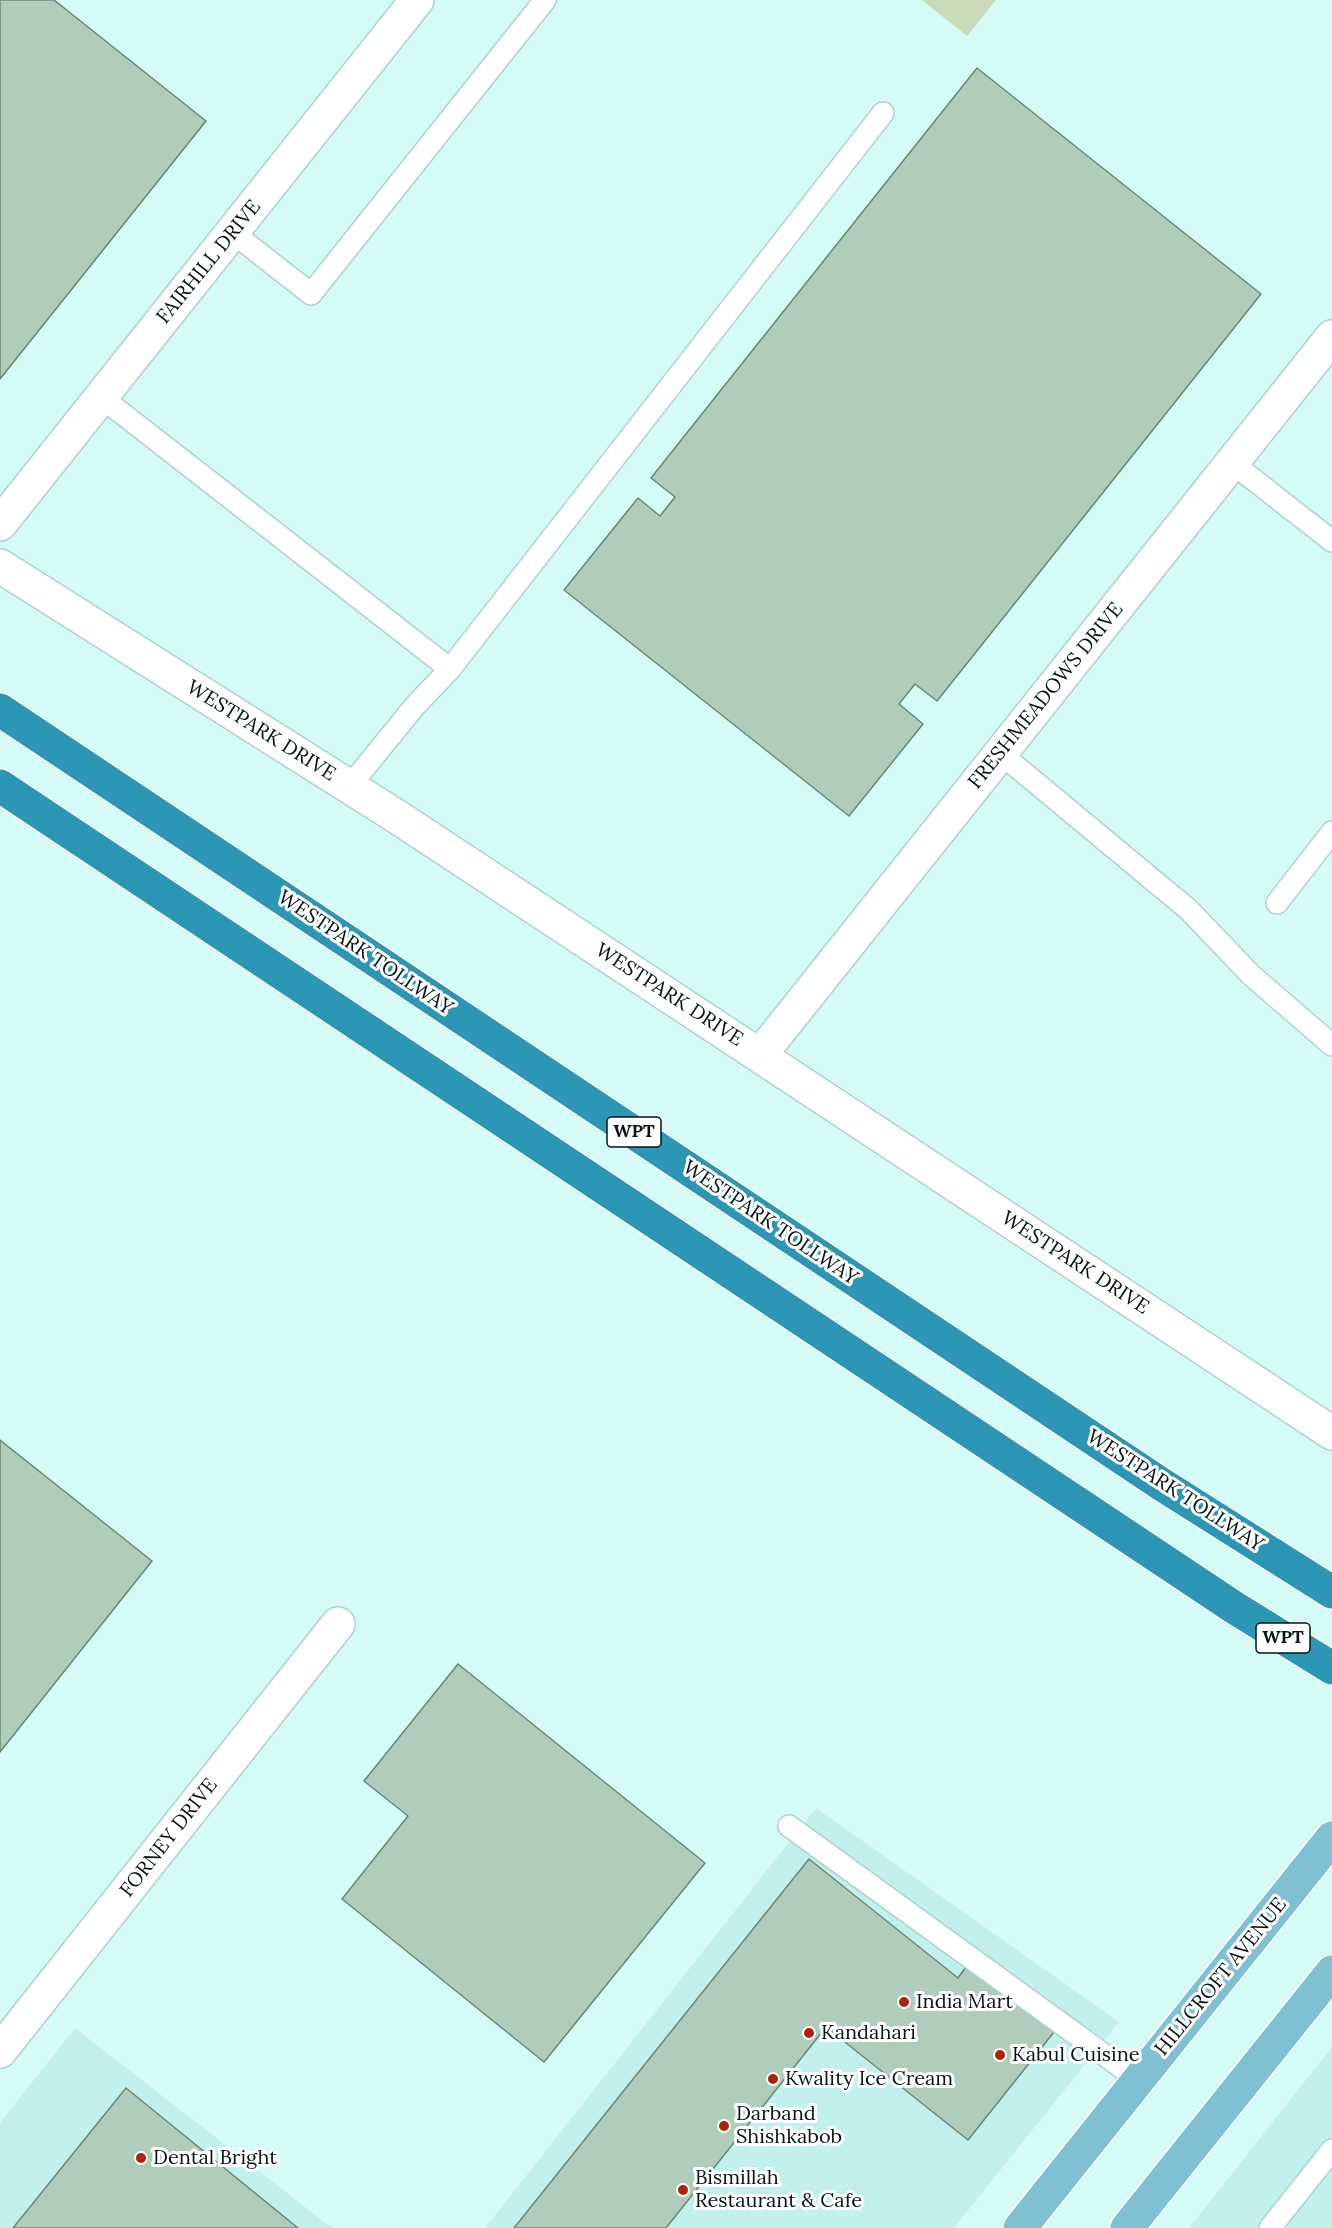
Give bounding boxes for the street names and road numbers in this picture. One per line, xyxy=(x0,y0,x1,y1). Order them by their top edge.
street label: FAIRHILL DRIVE xyxy=(152,195,266,329)
street label: FRESHMEADOWS DRIVE xyxy=(963,598,1129,794)
street label: WESTPARK DRIVE xyxy=(182,675,340,787)
street label: WESTPARK TOLLWAY xyxy=(273,885,457,1021)
street label: WESTPARK DRIVE xyxy=(591,938,747,1052)
road number: WPT xyxy=(607,1117,661,1147)
street label: WESTPARK TOLLWAY xyxy=(678,1155,862,1291)
street label: WESTPARK DRIVE xyxy=(997,1206,1153,1320)
street label: WESTPARK TOLLWAY xyxy=(1082,1425,1268,1557)
road number: WPT xyxy=(1256,1623,1310,1653)
street label: FORNEY DRIVE xyxy=(115,1774,223,1902)
street label: HILLCROFT AVENUE xyxy=(1150,1893,1292,2061)

